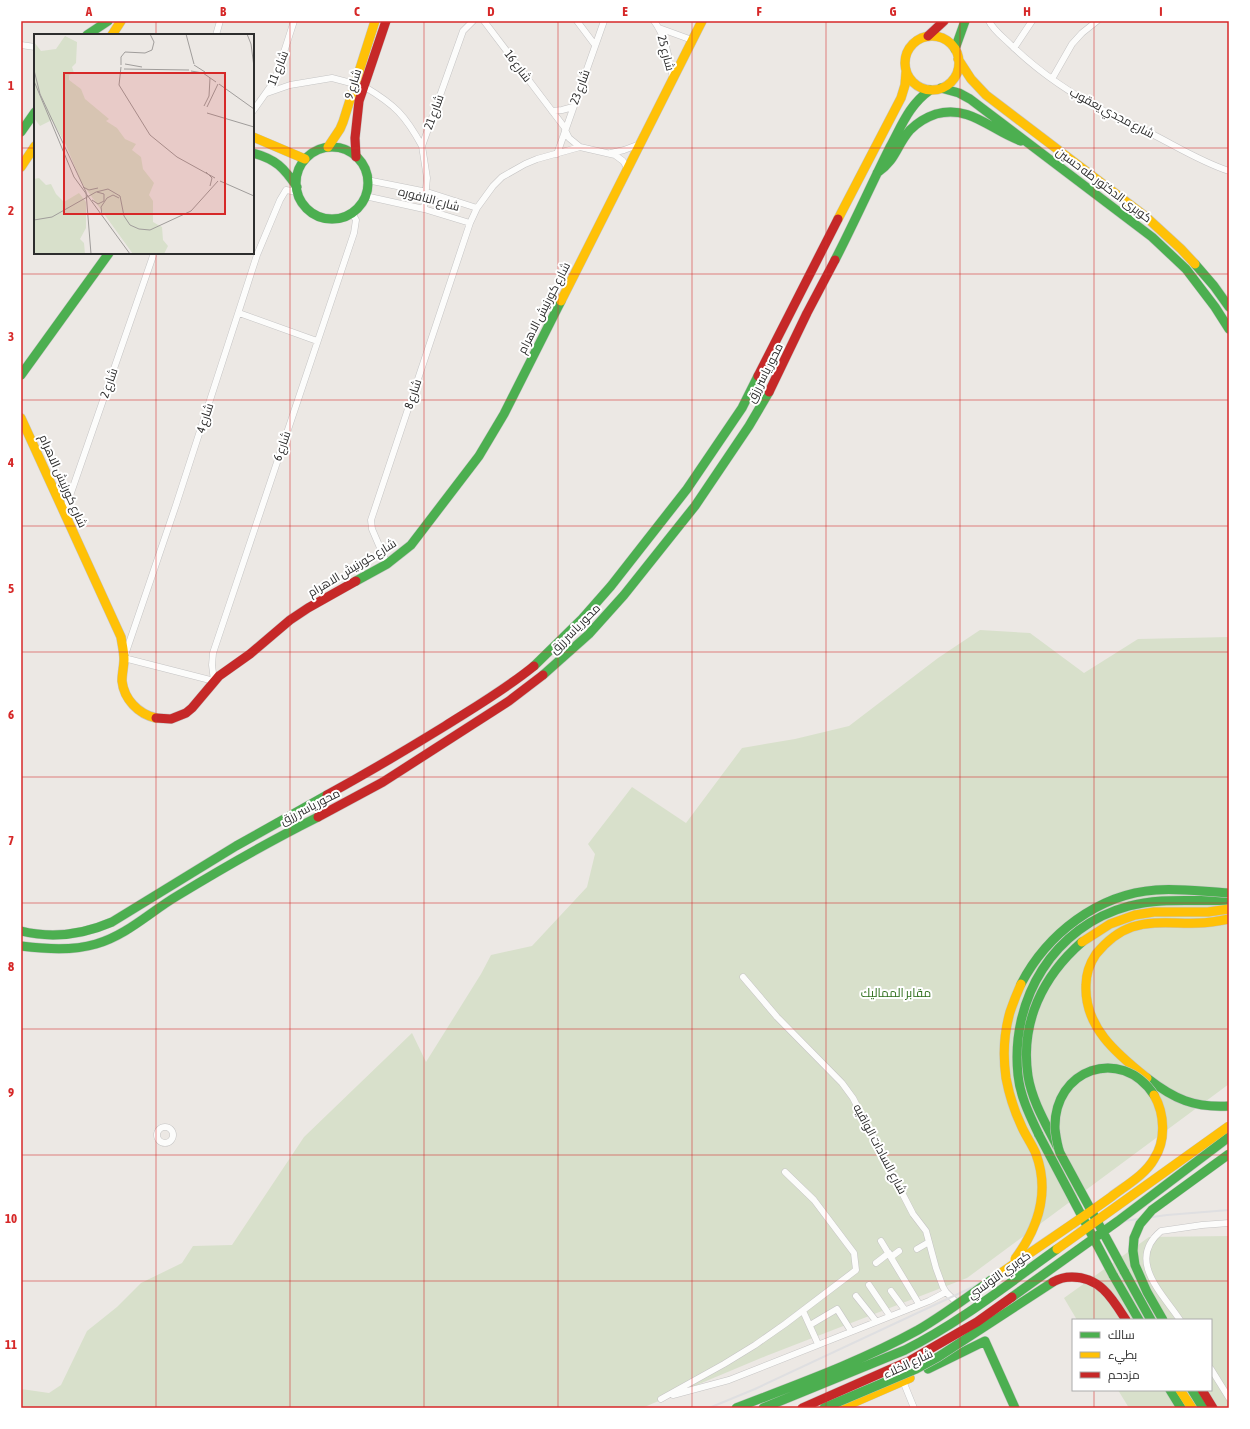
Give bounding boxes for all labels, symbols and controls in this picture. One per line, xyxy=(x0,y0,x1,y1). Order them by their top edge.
text: A xyxy=(85,4,93,19)
text: B xyxy=(220,4,227,19)
text: C xyxy=(354,4,360,19)
text: D xyxy=(487,4,495,19)
text: E xyxy=(622,4,628,19)
text: F xyxy=(756,4,762,19)
text: G xyxy=(890,4,897,19)
text: H xyxy=(1023,4,1031,19)
text: I xyxy=(1159,4,1163,19)
inset map xyxy=(34,34,254,254)
street label: شارع 25 xyxy=(654,34,677,73)
street label: شارع 16 xyxy=(501,47,535,85)
street label: شارع 11 xyxy=(265,49,292,88)
street label: شارع 9 xyxy=(342,67,365,101)
street label: شارع 23 xyxy=(567,68,594,107)
text: 1 xyxy=(8,78,14,93)
street label: شارع مجدي يعقوب xyxy=(1066,85,1157,144)
street label: شارع 21 xyxy=(421,93,448,132)
street label: كوبرى الدكتور طه حسين xyxy=(1054,145,1154,225)
street label: شارع النافوره xyxy=(397,184,461,215)
text: 2 xyxy=(8,203,14,218)
street label: شارع كورنيش الاهرام xyxy=(515,260,574,356)
text: 3 xyxy=(8,329,14,344)
street label: محور ياسر رزق xyxy=(744,341,786,405)
street label: شارع 2 xyxy=(97,366,122,400)
street label: شارع 8 xyxy=(402,377,425,411)
street label: شارع 4 xyxy=(194,401,217,435)
street label: شارع 6 xyxy=(270,429,295,463)
street label: شارع كورنيش الاهرام xyxy=(35,432,90,530)
text: 4 xyxy=(7,455,14,470)
street label: شارع كورنيش الاهرام xyxy=(305,536,399,601)
text: 5 xyxy=(8,581,14,596)
street label: محور ياسر رزق xyxy=(547,601,603,657)
text: 6 xyxy=(8,707,14,722)
street label: محور ياسر رزق xyxy=(278,786,342,828)
text: 7 xyxy=(8,833,14,848)
text: 8 xyxy=(8,959,14,974)
park label: مقابر المماليك xyxy=(861,986,931,1000)
text: 9 xyxy=(8,1085,14,1100)
street label: شارع السادات الواقيه xyxy=(849,1102,910,1197)
text: 10 xyxy=(5,1211,17,1226)
street label: كوبري التونسي xyxy=(965,1248,1035,1304)
legend xyxy=(1072,1319,1212,1391)
text: سالك xyxy=(1108,1328,1135,1342)
text: 11 xyxy=(5,1337,17,1352)
street label: شارع الخلاء xyxy=(881,1346,936,1382)
text: بطيء xyxy=(1108,1348,1137,1365)
text: مزدحم xyxy=(1108,1368,1140,1383)

